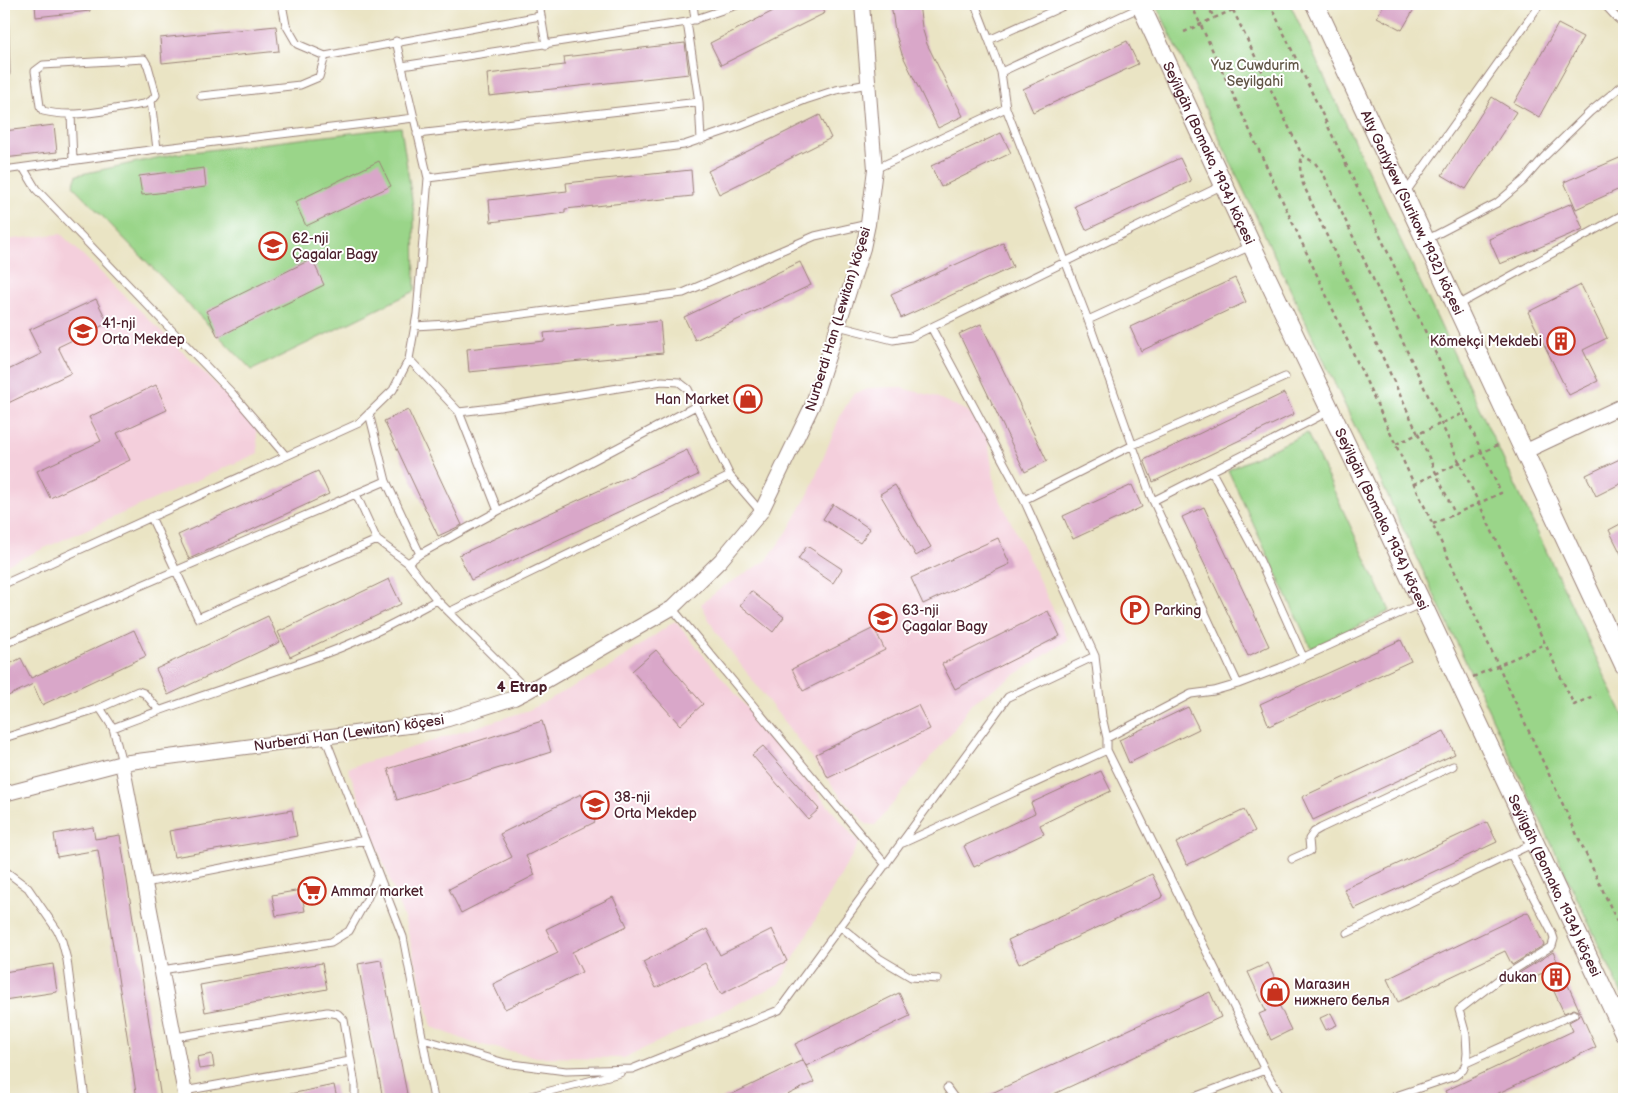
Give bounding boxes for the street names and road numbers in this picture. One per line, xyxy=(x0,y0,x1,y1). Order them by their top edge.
street label: Seýilgäh (Bomako, 1934) köçesi xyxy=(1159,59,1258,247)
street label: Alty Garlyýew (Surikow, 1932) köçesi xyxy=(1357,107,1468,318)
street label: Nurberdi Han (Lewitan) köçesi xyxy=(802,225,874,413)
street label: Seýilgäh (Bomako, 1934) köçesi xyxy=(1331,425,1433,613)
street label: Nurberdi Han (Lewitan) köçesi xyxy=(253,711,445,755)
street label: Seýilgäh (Bomako, 1934) köçesi xyxy=(1505,791,1605,979)

